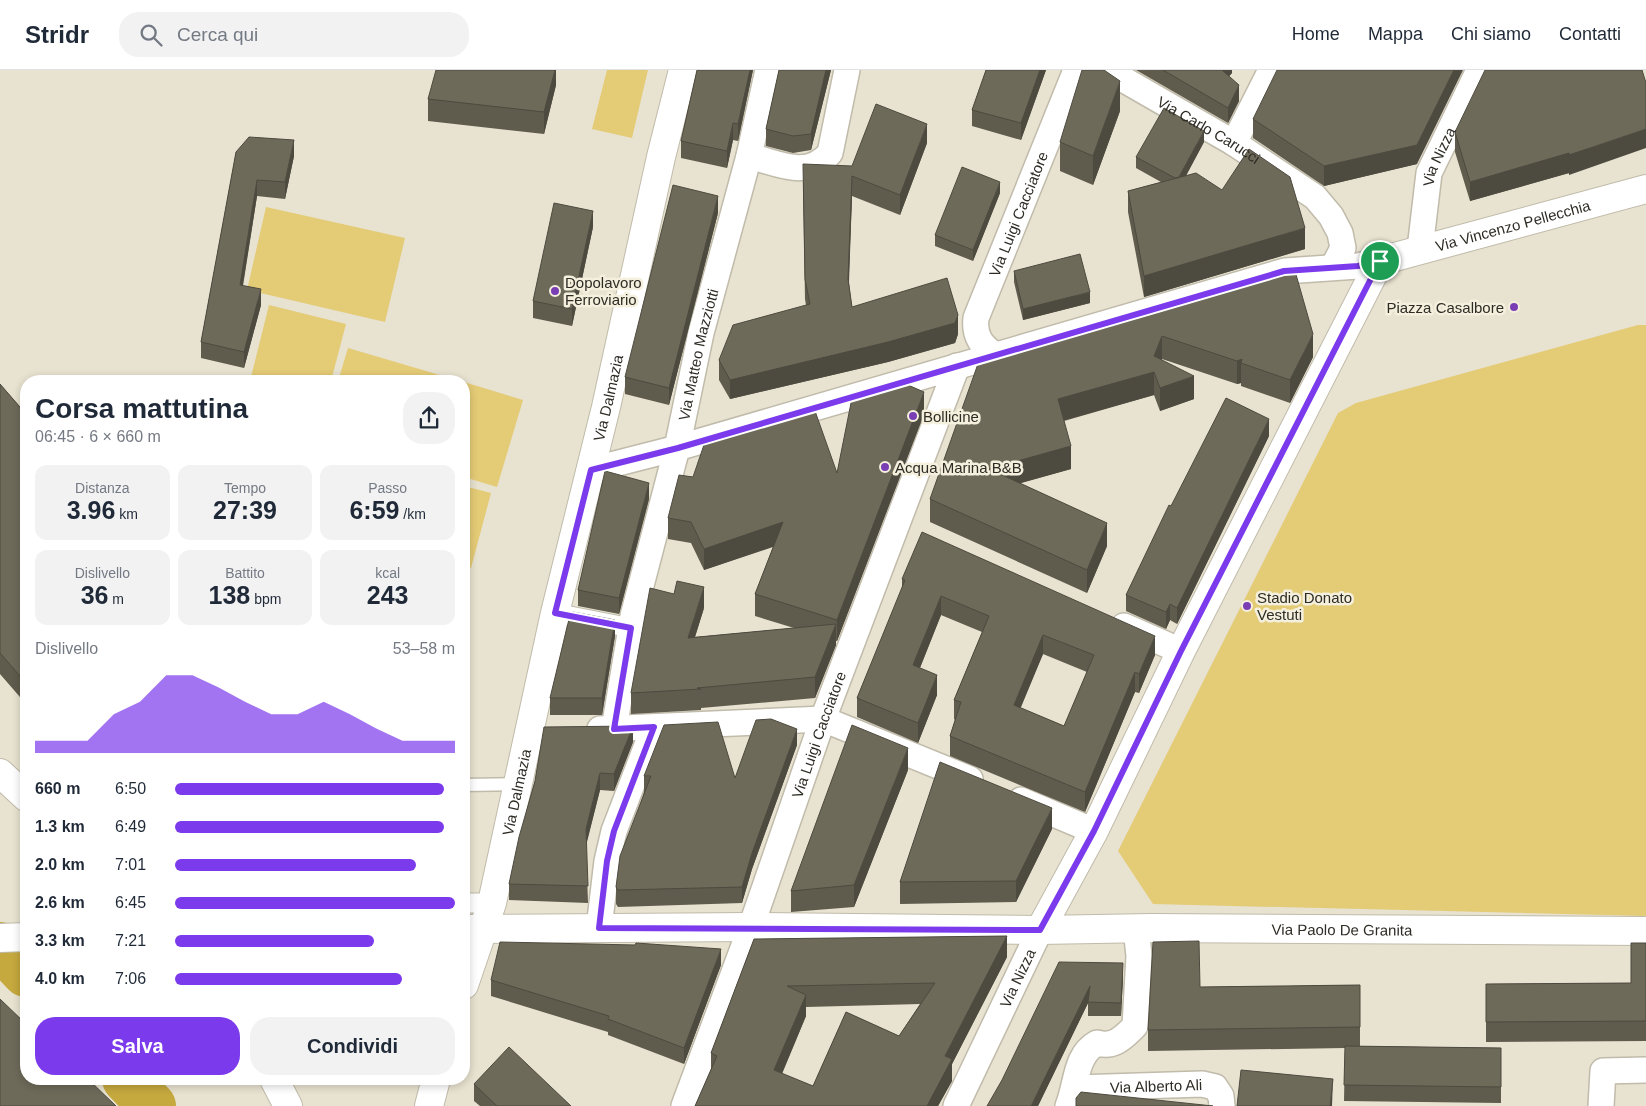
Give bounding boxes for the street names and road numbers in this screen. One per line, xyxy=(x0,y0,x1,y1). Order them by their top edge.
street label: Via Carlo Carucci xyxy=(1155,92,1263,167)
street label: Via Nizza xyxy=(1419,124,1459,187)
street label: Via Luigi Cacciatore xyxy=(985,149,1051,279)
street label: Via Vincenzo Pellecchia xyxy=(1433,196,1593,254)
street label: Via Matteo Mazziotti xyxy=(674,287,721,422)
street label: Via Dalmazia xyxy=(589,352,626,443)
street label: Via Luigi Cacciatore xyxy=(788,669,849,800)
street label: Via Dalmazia xyxy=(498,747,534,837)
street label: Via Paolo De Granita xyxy=(1272,920,1413,938)
street label: Via Nizza xyxy=(996,945,1039,1010)
street label: Via Alberto Ali xyxy=(1110,1076,1202,1095)

